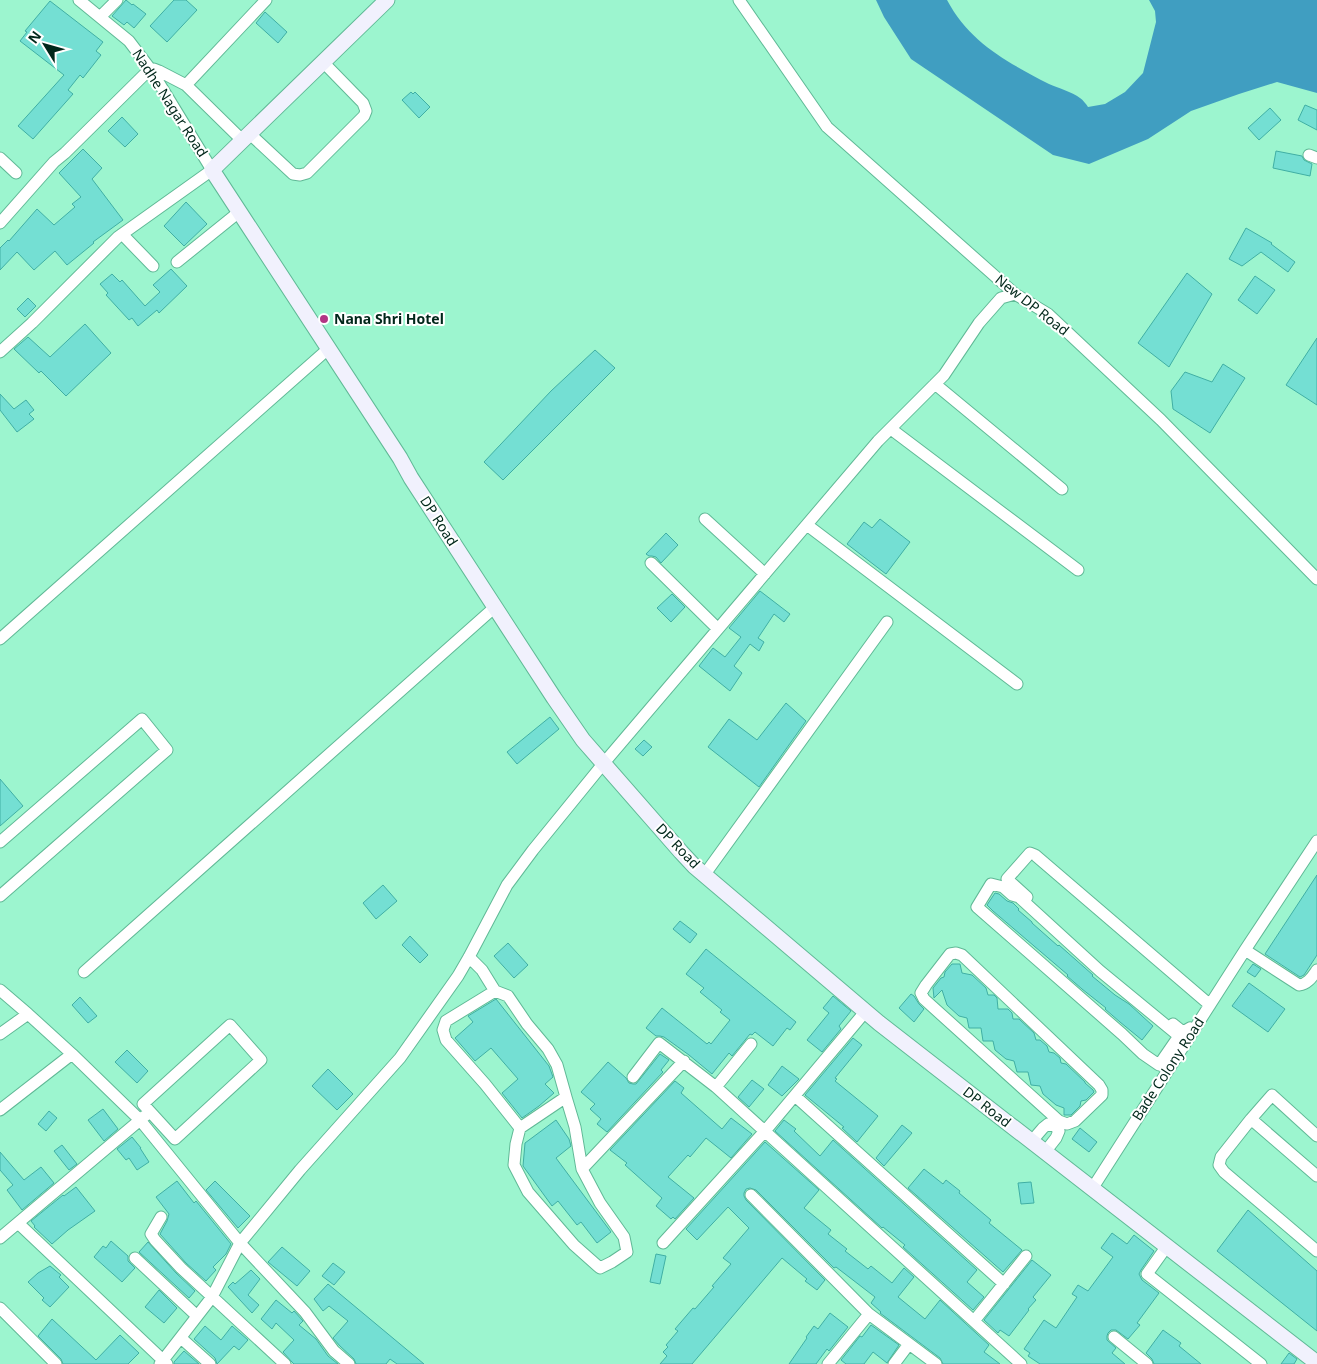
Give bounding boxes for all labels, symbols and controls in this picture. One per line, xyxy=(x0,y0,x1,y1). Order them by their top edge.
north arrow xyxy=(20,20,70,70)
text: N xyxy=(23,27,45,47)
street label: Nadhe Nagar Road xyxy=(128,45,213,160)
street label: New DP Road xyxy=(991,270,1073,339)
place label: Nana Shri Hotel xyxy=(334,309,444,328)
marker: Nana Shri Hotel xyxy=(318,313,330,325)
street label: DP Road xyxy=(416,492,463,549)
street label: DP Road xyxy=(652,819,705,872)
street label: Bade Colony Road xyxy=(1127,1013,1208,1124)
street label: DP Road xyxy=(959,1082,1015,1131)

